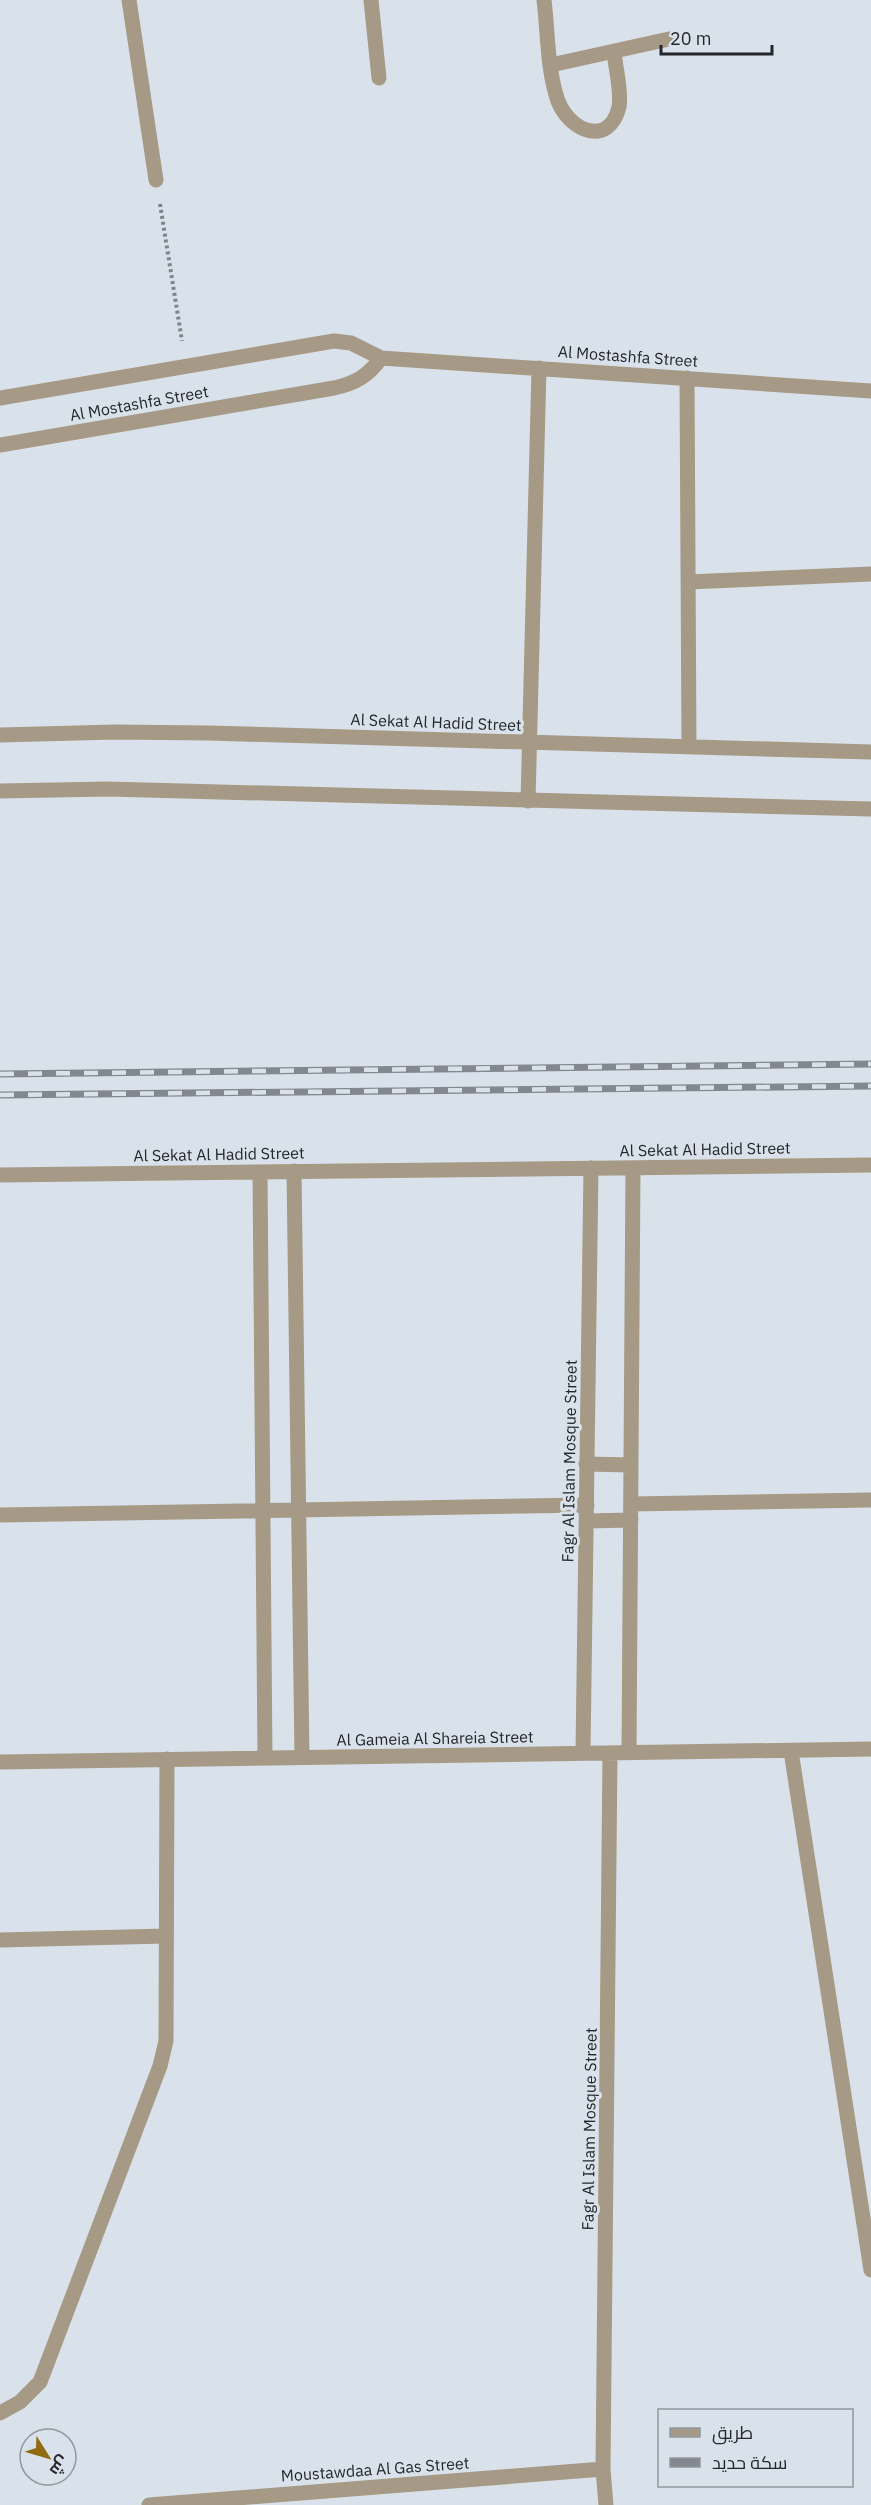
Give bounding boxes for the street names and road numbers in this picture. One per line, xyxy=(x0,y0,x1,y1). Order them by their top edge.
street label: Al Mostashfa Street xyxy=(557,341,699,371)
street label: Al Mostashfa Street xyxy=(68,381,210,425)
street label: Al Sekat Al Hadid Street xyxy=(350,709,522,735)
street label: Al Sekat Al Hadid Street xyxy=(619,1138,791,1160)
street label: Al Sekat Al Hadid Street xyxy=(133,1143,305,1165)
street label: Fagr Al Islam Mosque Street xyxy=(557,1359,581,1563)
street label: Al Gameia Al Shareia Street xyxy=(336,1726,534,1750)
street label: Fagr Al Islam Mosque Street xyxy=(577,2027,601,2231)
street label: Moustawdaa Al Gas Street xyxy=(280,2452,470,2486)

